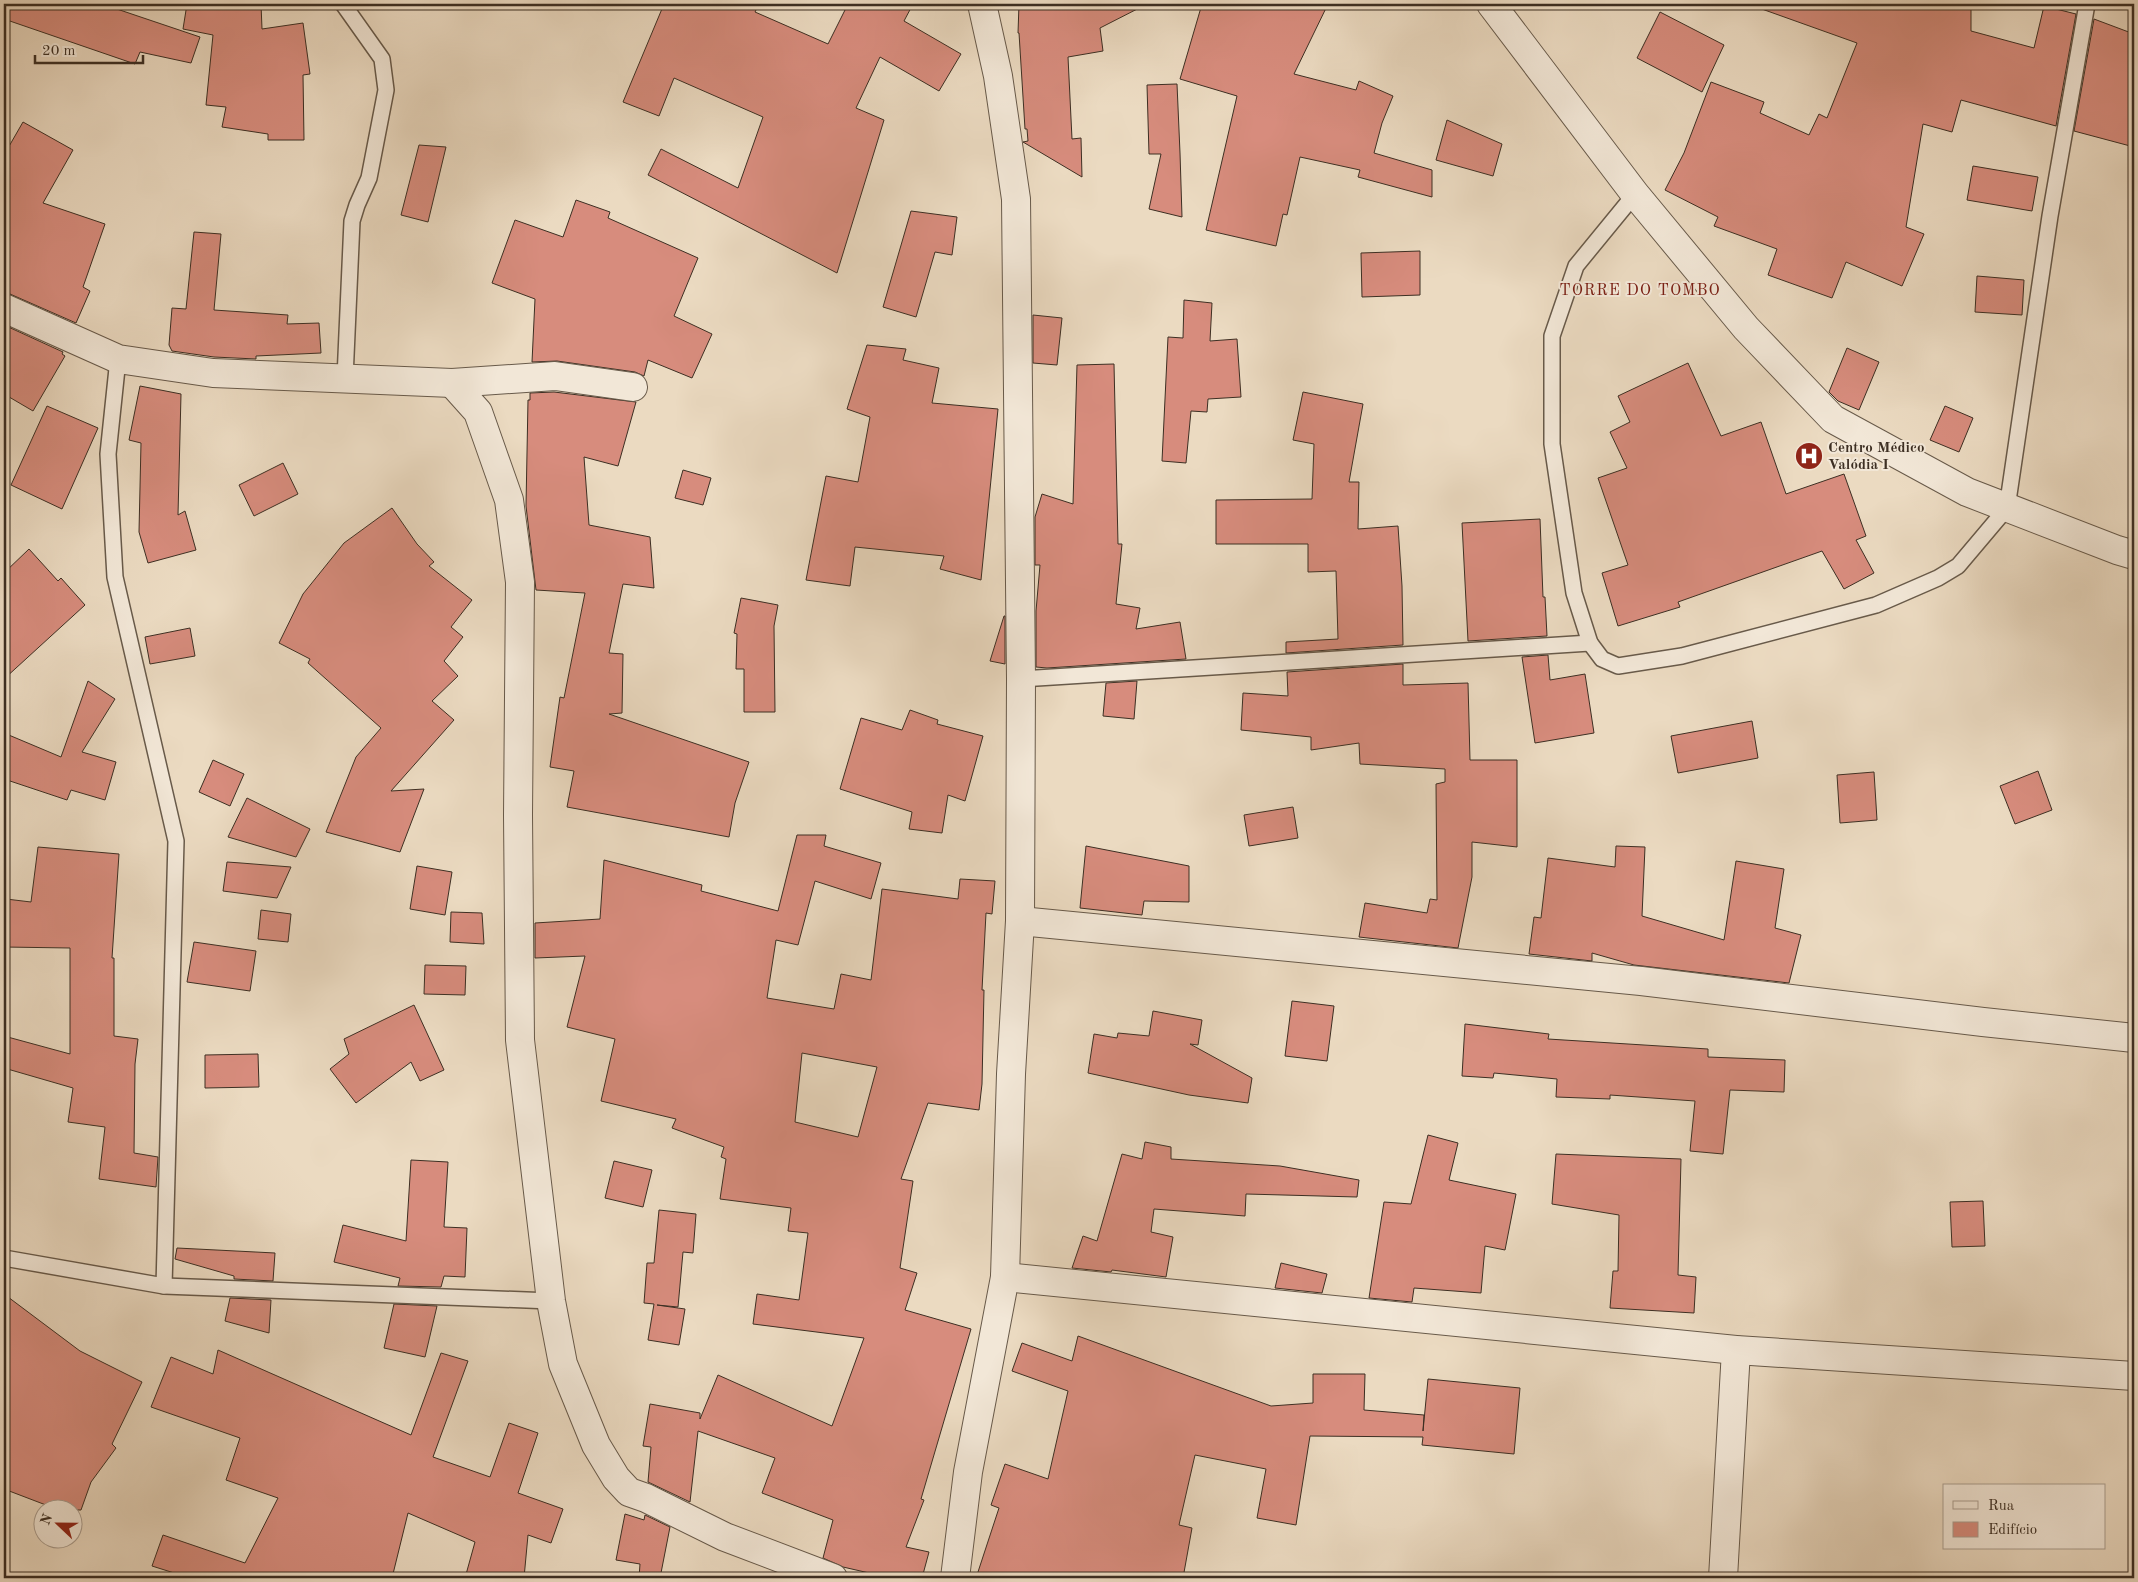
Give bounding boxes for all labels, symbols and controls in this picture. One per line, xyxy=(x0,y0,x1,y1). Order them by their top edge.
scale bar xyxy=(35,32,142,64)
text: 20 m xyxy=(42,44,76,59)
district label: TORRE DO TOMBO xyxy=(1559,283,1721,299)
hospital icon: Centro Médico Valódia I xyxy=(1794,441,1824,471)
place label: Centro Médico Valódia I xyxy=(1828,441,1925,473)
legend xyxy=(1943,1484,2106,1550)
text: Rua xyxy=(1988,1499,2015,1514)
north arrow xyxy=(32,1500,82,1550)
text: N xyxy=(38,1512,55,1527)
text: Edifício xyxy=(1988,1523,2037,1538)

